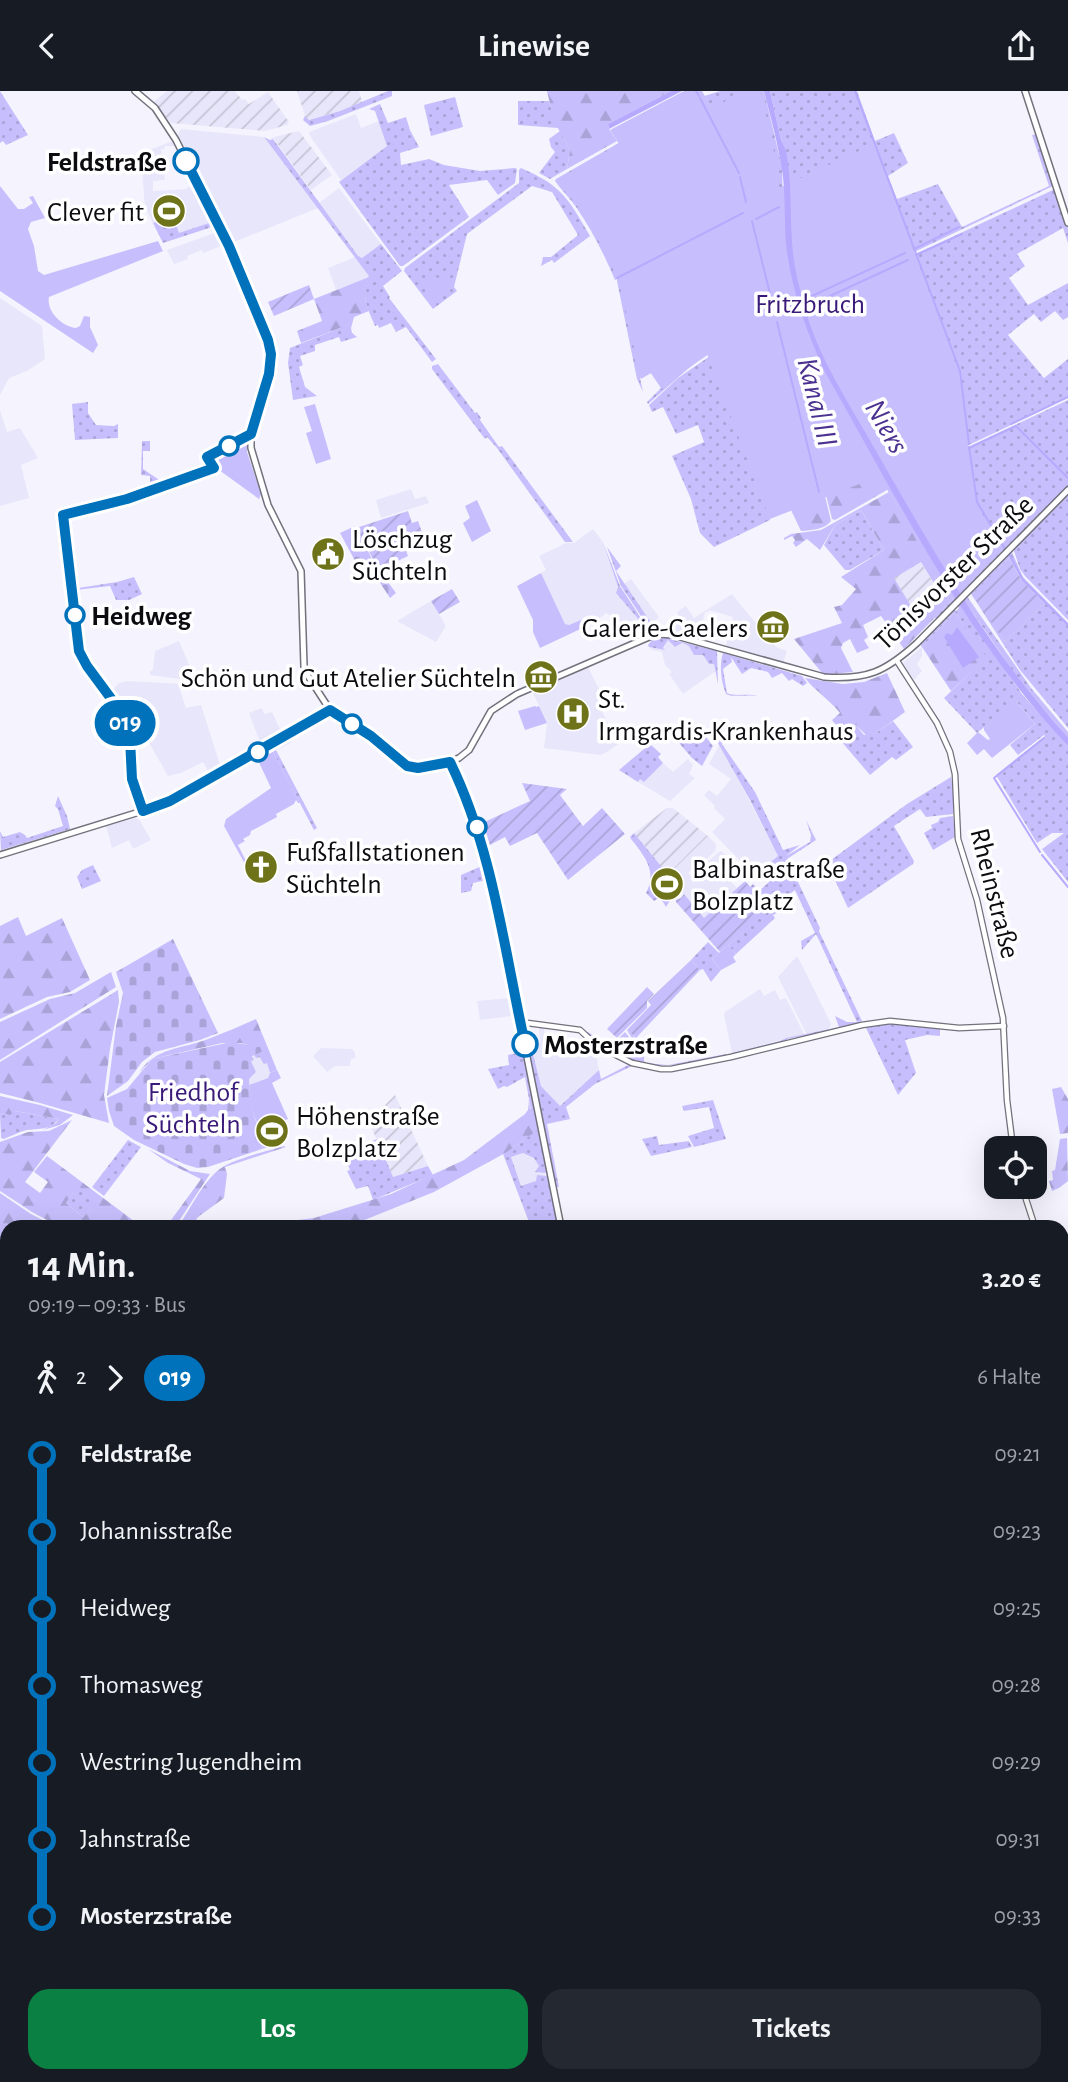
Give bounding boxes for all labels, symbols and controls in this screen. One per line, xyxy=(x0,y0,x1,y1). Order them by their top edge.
icon: back xyxy=(28,27,66,65)
icon: share xyxy=(1002,27,1040,65)
text: Linewise xyxy=(478,30,590,62)
marker: Feldstraße xyxy=(173,148,199,174)
place label: Feldstraße xyxy=(47,149,167,177)
sports icon: Clever fit xyxy=(150,192,188,230)
place label: Clever fit xyxy=(47,199,144,227)
park label: Fritzbruch xyxy=(755,291,865,319)
water label: Kanal III xyxy=(792,355,843,450)
water label: Niers xyxy=(859,394,914,459)
unlabelled marker xyxy=(219,436,239,456)
street label: Tönisvorster Straße xyxy=(870,491,1039,656)
place label: Löschzug Süchteln xyxy=(352,526,453,586)
public building icon: Löschzug Süchteln xyxy=(309,535,347,573)
place label: Heidweg xyxy=(91,603,192,631)
marker: Heidweg xyxy=(65,605,85,625)
museum icon: Galerie-Caelers xyxy=(754,608,792,646)
place label: Galerie-Caelers xyxy=(582,615,748,643)
museum icon: Schön und Gut Atelier Süchteln xyxy=(522,658,560,696)
place label: Schön und Gut Atelier Süchteln xyxy=(181,665,516,693)
place label: St. Irmgardis-Krankenhaus xyxy=(598,686,854,746)
hospital icon: St. Irmgardis-Krankenhaus xyxy=(554,695,592,733)
line badge: 019 xyxy=(85,700,165,746)
text: 019 xyxy=(109,711,141,735)
unlabelled marker xyxy=(342,714,362,734)
unlabelled marker xyxy=(248,742,268,762)
unlabelled marker xyxy=(467,817,487,837)
street label: Rheinstraße xyxy=(964,825,1024,962)
place label: Fußfallstationen Süchteln xyxy=(286,839,465,899)
church icon: Fußfallstationen Süchteln xyxy=(242,848,280,886)
place label: Balbinastraße Bolzplatz xyxy=(692,856,845,916)
sports icon: Balbinastraße Bolzplatz xyxy=(648,865,686,903)
marker: Mosterzstraße xyxy=(512,1031,538,1057)
place label: Mosterzstraße xyxy=(544,1032,708,1060)
park label: Friedhof Süchteln xyxy=(145,1079,241,1139)
place label: Höhenstraße Bolzplatz xyxy=(296,1103,440,1163)
sports icon: Höhenstraße Bolzplatz xyxy=(253,1112,291,1150)
map controls xyxy=(984,1136,1047,1199)
button: locate xyxy=(984,1136,1047,1199)
text: 14 Min. xyxy=(28,1247,136,1285)
text: 3.20 € xyxy=(982,1266,1041,1292)
text: 09:19 – 09:33 · Bus xyxy=(28,1294,186,1317)
icon: walk xyxy=(28,1359,66,1397)
icon: forward xyxy=(96,1359,134,1397)
text: 2 xyxy=(76,1366,86,1389)
text: 019 xyxy=(158,1366,191,1390)
text: 6 Halte xyxy=(977,1366,1041,1389)
text: Feldstraße xyxy=(80,1441,192,1467)
text: 09:21 xyxy=(994,1443,1041,1466)
text: Johannisstraße xyxy=(80,1518,233,1544)
text: 09:23 xyxy=(993,1520,1041,1543)
text: Heidweg xyxy=(80,1595,171,1621)
text: 09:25 xyxy=(993,1597,1041,1620)
text: Thomasweg xyxy=(80,1672,203,1698)
text: 09:28 xyxy=(991,1674,1041,1697)
text: Westring Jugendheim xyxy=(80,1749,302,1775)
text: 09:29 xyxy=(992,1751,1041,1774)
text: Jahnstraße xyxy=(80,1826,191,1852)
text: 09:31 xyxy=(995,1828,1041,1851)
text: Mosterzstraße xyxy=(80,1903,232,1929)
text: 09:33 xyxy=(994,1905,1041,1928)
button: Los xyxy=(28,1989,528,2069)
button: Tickets xyxy=(542,1989,1041,2069)

